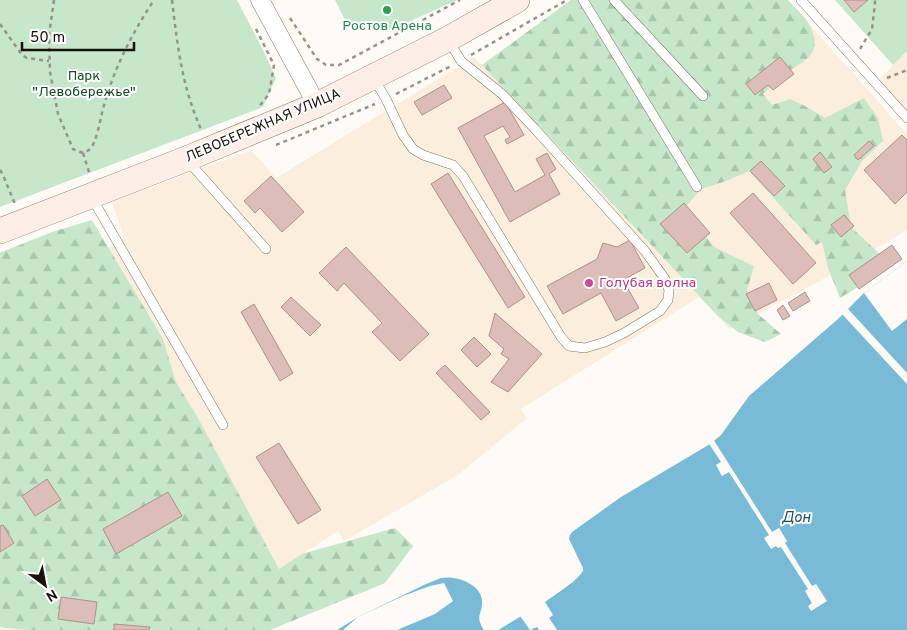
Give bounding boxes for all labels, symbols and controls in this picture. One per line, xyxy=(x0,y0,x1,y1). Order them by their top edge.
marker: Ростов Арена xyxy=(381,4,393,16)
place label: Ростов Арена xyxy=(342,18,432,35)
scale bar xyxy=(22,20,135,52)
text: 50 m xyxy=(30,29,65,48)
park label: Парк "Левобережье" xyxy=(32,68,136,101)
street label: ЛЕВОБЕРЕЖНАЯ УЛИЦА xyxy=(183,85,343,167)
place label: Голубая волна xyxy=(599,275,696,292)
marker: Голубая волна xyxy=(583,277,595,289)
water label: Дон xyxy=(782,509,811,528)
north arrow xyxy=(20,560,70,610)
text: N xyxy=(42,585,60,605)

